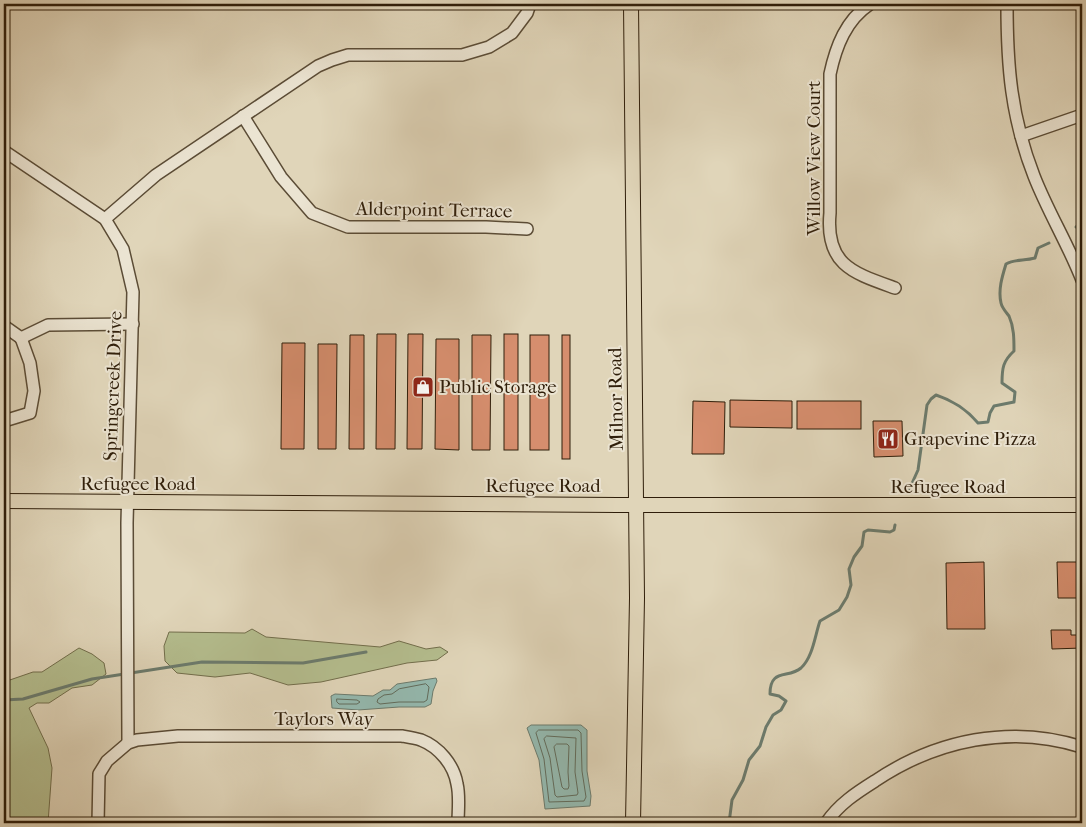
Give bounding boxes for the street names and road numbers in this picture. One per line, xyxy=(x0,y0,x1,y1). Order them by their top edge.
street label: Willow View Court xyxy=(803,80,825,237)
street label: Alderpoint Terrace xyxy=(355,198,512,222)
street label: Springcreek Drive xyxy=(99,311,127,461)
street label: Milnor Road xyxy=(604,347,628,451)
street label: Refugee Road xyxy=(80,473,196,495)
street label: Refugee Road xyxy=(485,475,601,497)
street label: Refugee Road xyxy=(890,476,1006,498)
street label: Taylors Way xyxy=(274,708,375,730)

